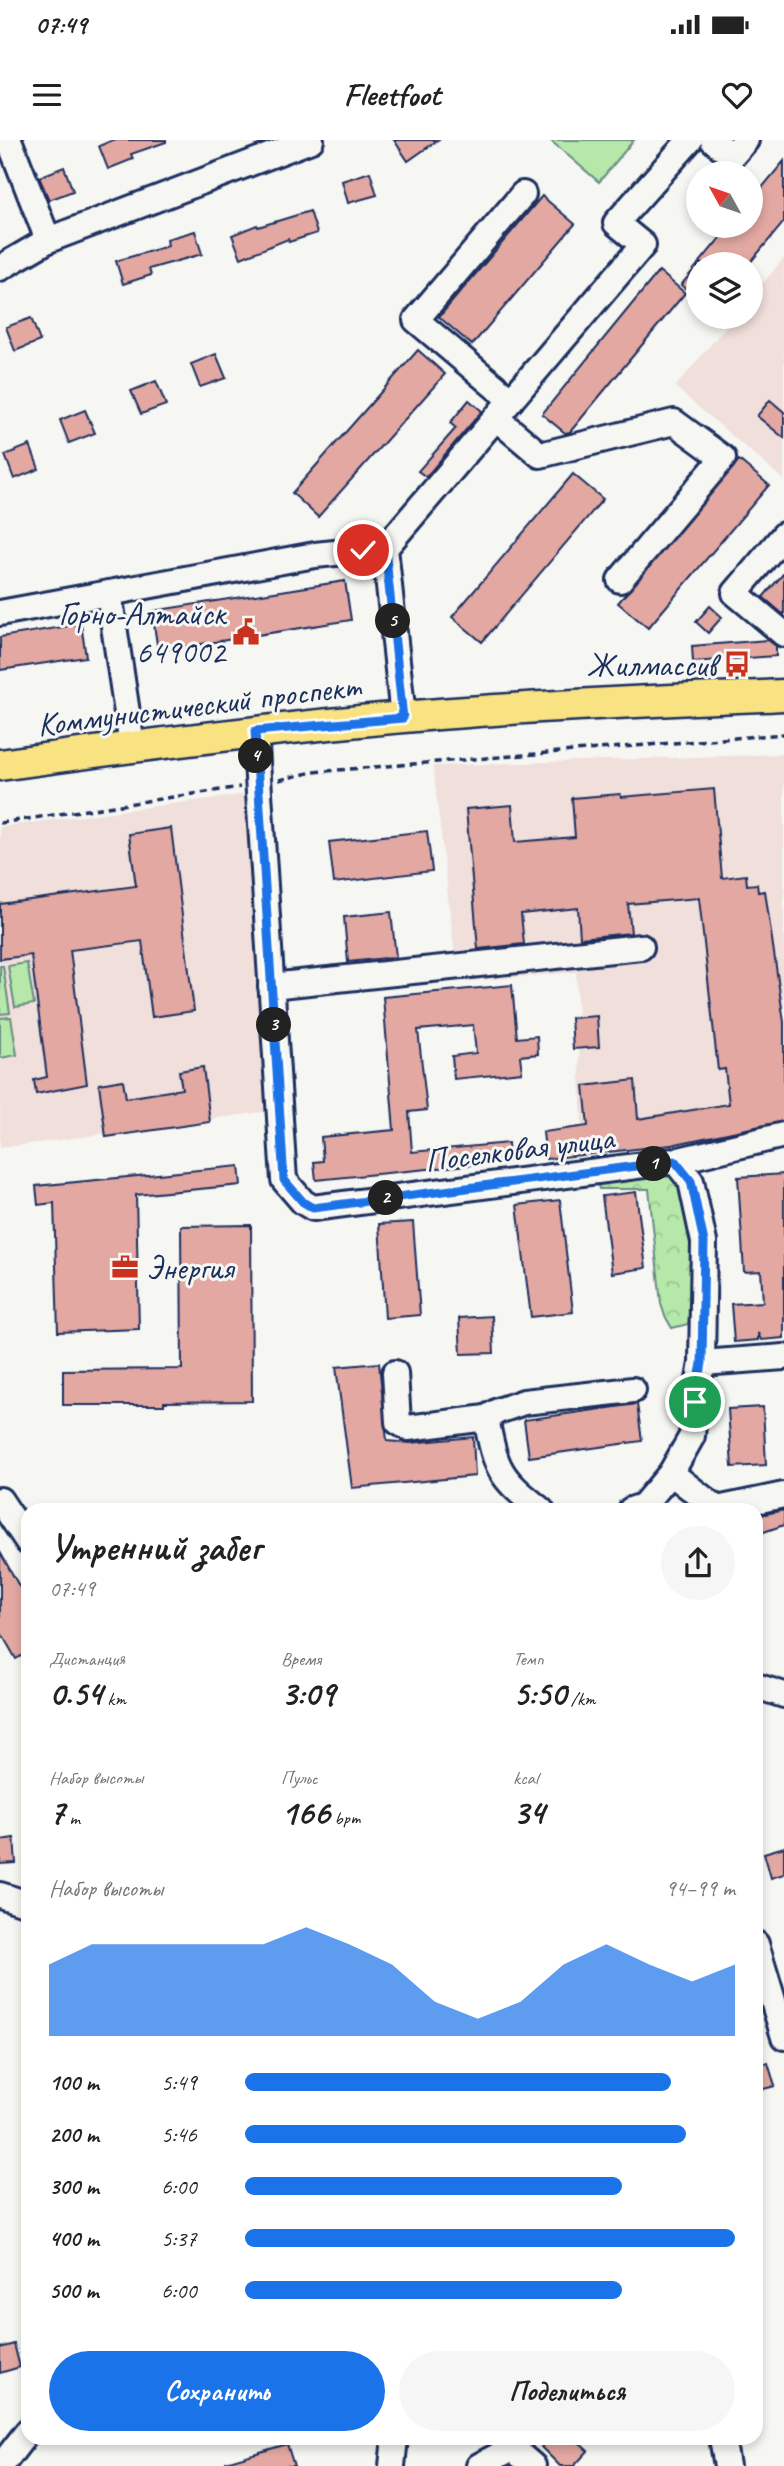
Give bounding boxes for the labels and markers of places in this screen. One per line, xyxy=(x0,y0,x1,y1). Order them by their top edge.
pin xyxy=(333,520,393,580)
place label: Горно-Алтайск 649002 xyxy=(59,593,228,673)
pin: 5 xyxy=(376,603,410,638)
public building icon: Горно-Алтайск 649002 xyxy=(231,617,261,647)
place label: Жилмассив xyxy=(587,644,721,686)
bus stop icon: Жилмассив xyxy=(722,649,752,679)
pin: 4 xyxy=(238,738,274,774)
pin: 3 xyxy=(256,1008,292,1043)
pin: 1 xyxy=(636,1146,672,1182)
pin: 2 xyxy=(368,1180,404,1216)
place label: Энергия xyxy=(146,1247,236,1289)
office icon: Энергия xyxy=(110,1252,140,1282)
pin xyxy=(665,1372,725,1432)

